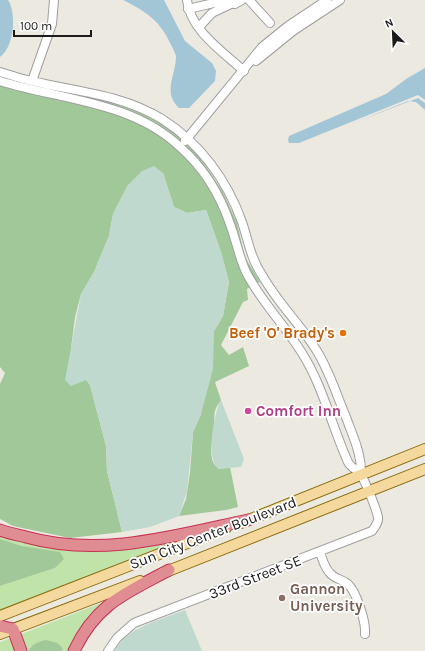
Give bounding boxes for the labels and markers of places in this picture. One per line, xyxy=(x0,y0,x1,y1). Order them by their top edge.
place label: Beef 'O' Brady's xyxy=(229,324,335,342)
marker: Beef 'O' Brady's xyxy=(338,328,348,338)
place label: Comfort Inn xyxy=(256,402,341,420)
marker: Comfort Inn xyxy=(243,406,253,416)
place label: Gannon University xyxy=(290,580,363,615)
marker: Gannon University xyxy=(277,593,287,603)

